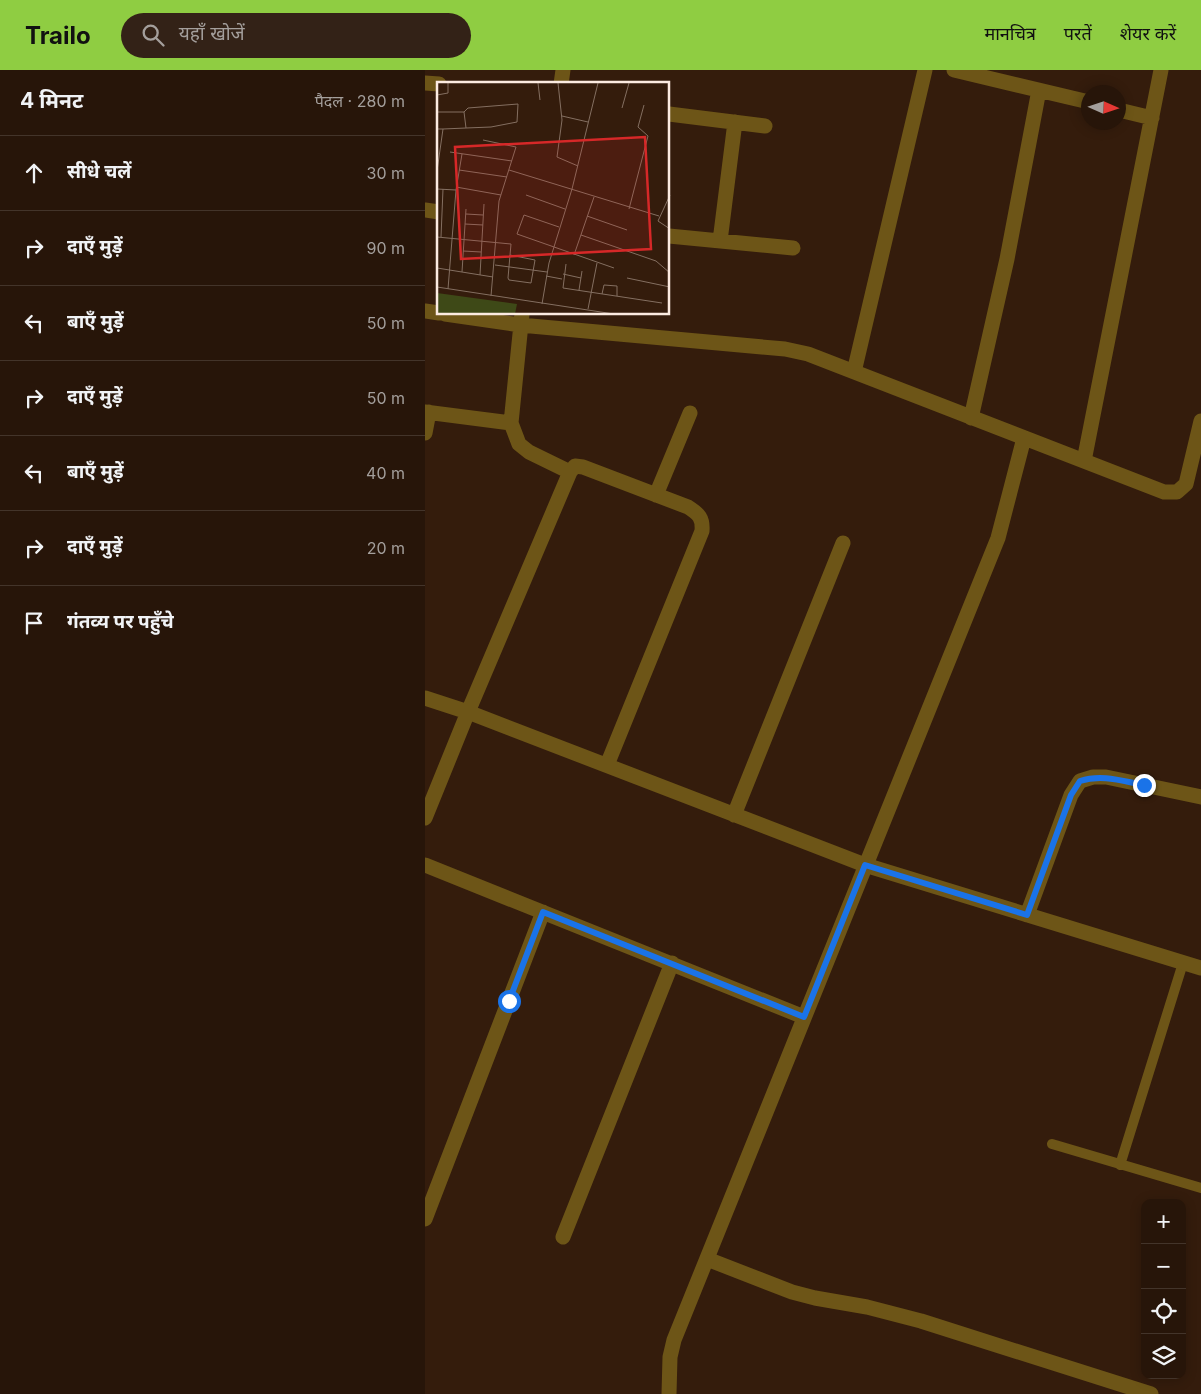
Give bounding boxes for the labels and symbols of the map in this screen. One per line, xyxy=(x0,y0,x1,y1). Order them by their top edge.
inset map xyxy=(437,82,670,315)
north arrow xyxy=(1081,85,1126,130)
route end xyxy=(1133,774,1156,797)
route start xyxy=(498,990,521,1013)

